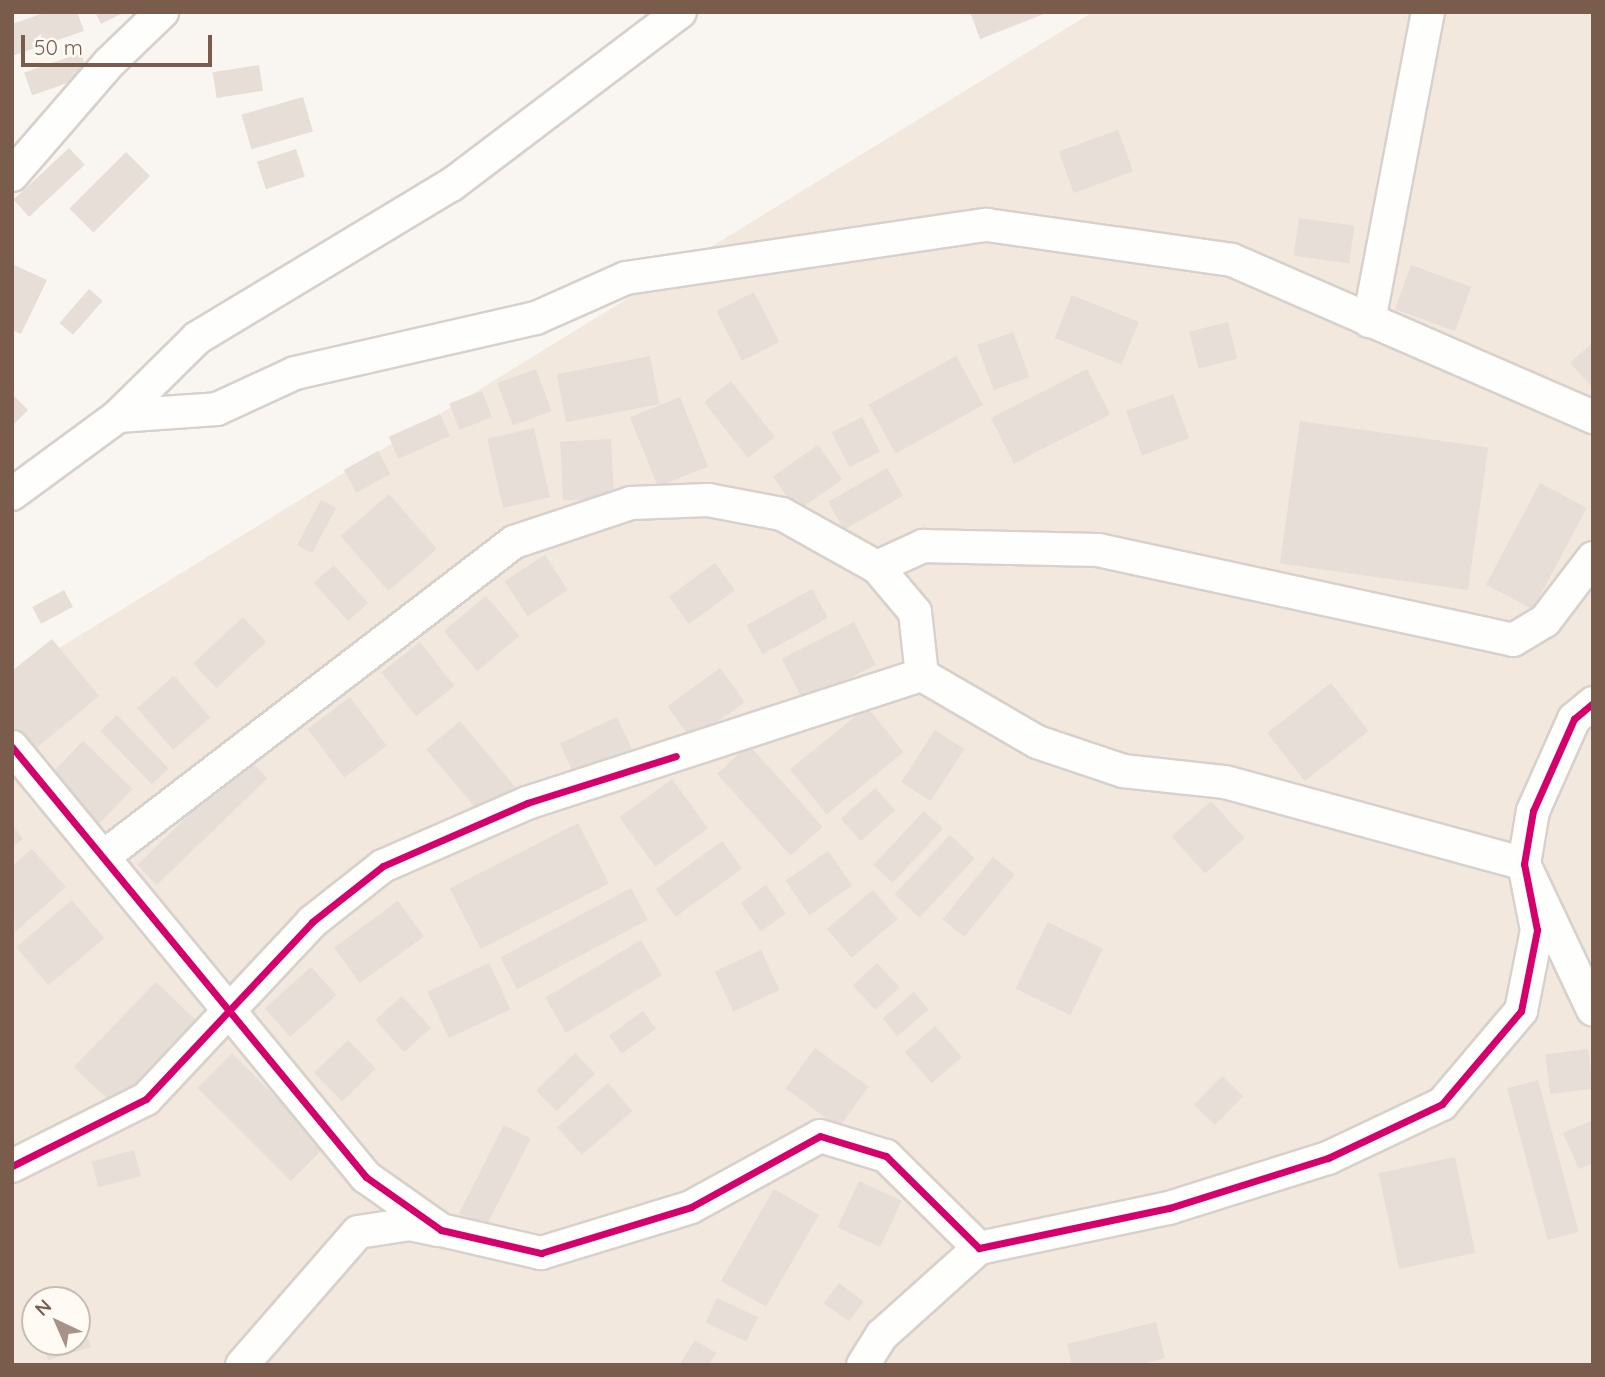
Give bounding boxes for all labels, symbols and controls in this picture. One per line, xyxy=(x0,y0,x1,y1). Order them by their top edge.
scale bar xyxy=(24,21,215,65)
text: 50 m xyxy=(34,34,83,60)
north arrow xyxy=(21,1286,91,1356)
text: N xyxy=(29,1294,56,1321)

